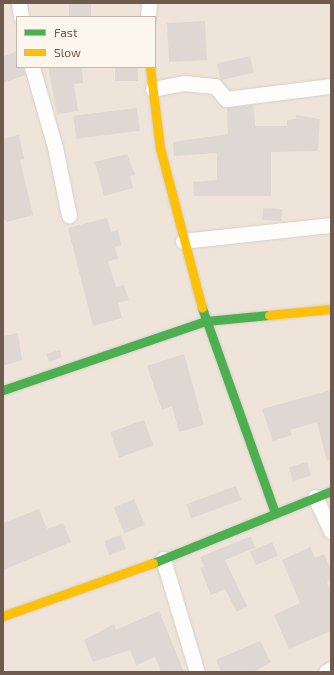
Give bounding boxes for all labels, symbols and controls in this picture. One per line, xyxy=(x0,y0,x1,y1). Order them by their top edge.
legend xyxy=(16,16,156,68)
text: Fast xyxy=(54,25,77,39)
text: Slow xyxy=(54,45,81,59)

